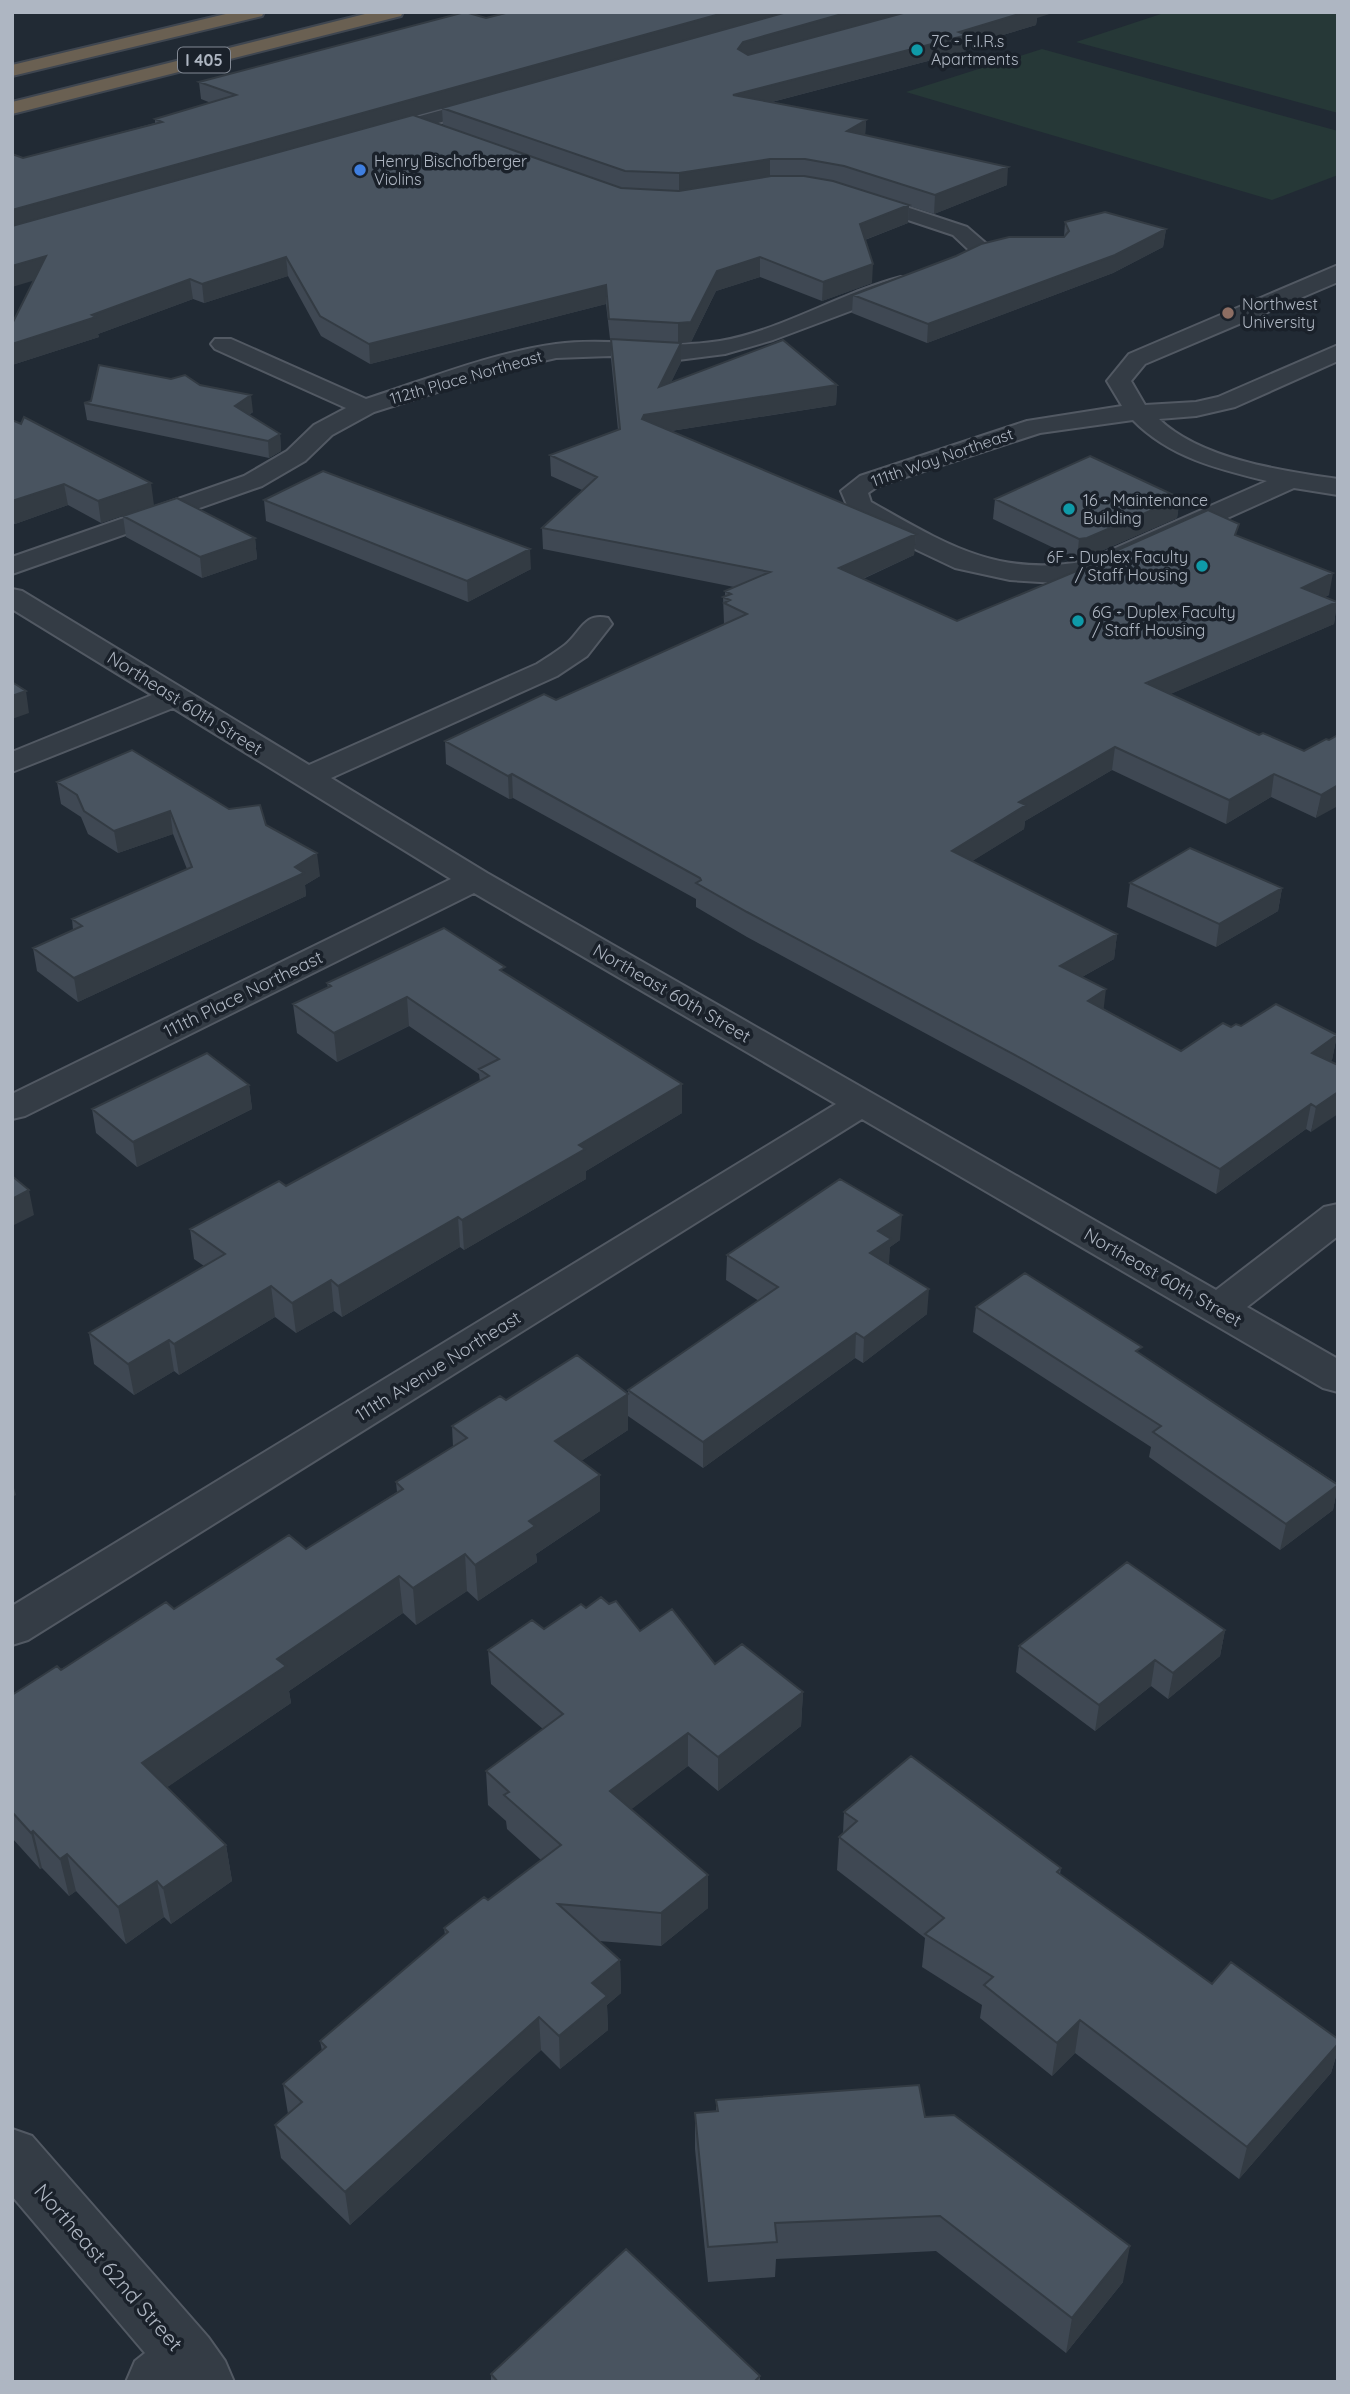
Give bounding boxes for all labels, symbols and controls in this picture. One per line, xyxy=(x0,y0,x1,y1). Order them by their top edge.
place label: 7C - F.I.R.s Apartments xyxy=(931,31,1018,69)
marker: 7C - F.I.R.s Apartments xyxy=(909,42,925,58)
road number: I 405 xyxy=(178,48,230,72)
place label: Henry Bischofberger Violins xyxy=(374,151,527,189)
marker: Henry Bischofberger Violins xyxy=(352,162,368,178)
place label: Northwest University xyxy=(1242,294,1318,332)
marker: Northwest University xyxy=(1220,305,1236,321)
street label: 112th Place Northeast xyxy=(387,346,545,408)
street label: 111th Way Northeast xyxy=(868,423,1016,491)
place label: 16 - Maintenance Building xyxy=(1083,490,1208,528)
marker: 16 - Maintenance Building xyxy=(1061,501,1077,517)
place label: 6F - Duplex Faculty / Staff Housing xyxy=(1047,547,1188,585)
marker: 6F - Duplex Faculty / Staff Housing xyxy=(1194,558,1210,574)
place label: 6G - Duplex Faculty / Staff Housing xyxy=(1092,602,1236,640)
marker: 6G - Duplex Faculty / Staff Housing xyxy=(1070,613,1086,629)
street label: Northeast 60th Street xyxy=(103,646,267,760)
street label: Northeast 60th Street xyxy=(589,938,755,1048)
street label: 111th Place Northeast xyxy=(160,945,326,1043)
street label: Northeast 60th Street xyxy=(1080,1222,1246,1332)
street label: 111th Avenue Northeast xyxy=(351,1306,525,1426)
street label: Northeast 62nd Street xyxy=(29,2178,189,2356)

